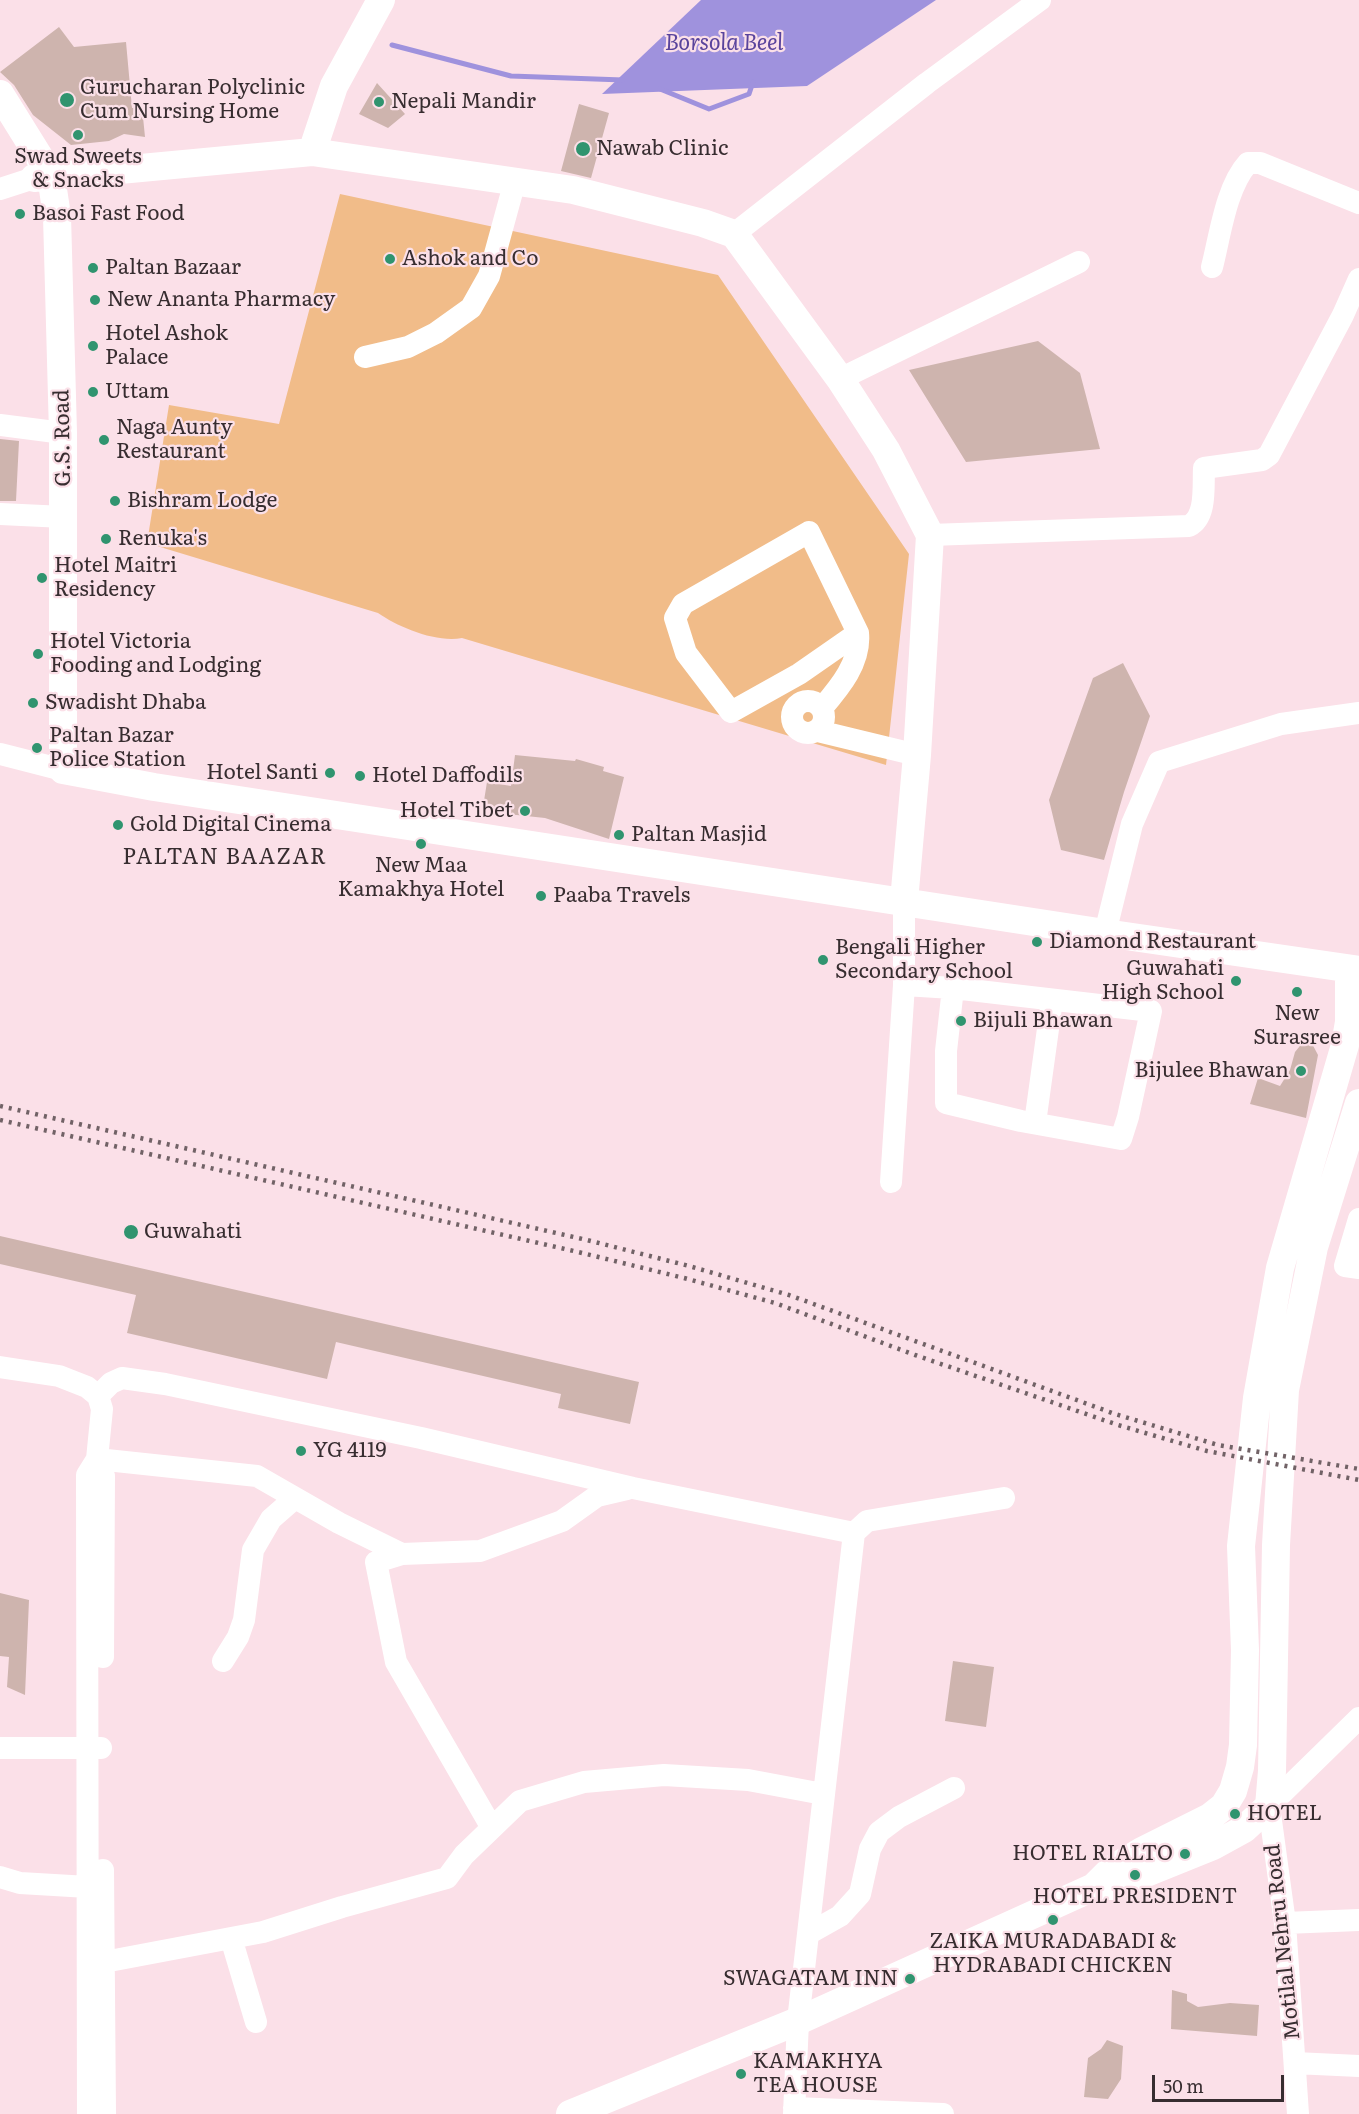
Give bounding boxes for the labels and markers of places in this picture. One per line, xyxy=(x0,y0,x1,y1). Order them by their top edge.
place label: Gurucharan Polyclinic Cum Nursing Home xyxy=(80,75,305,125)
place label: Nepali Mandir xyxy=(391,89,536,115)
marker: Gurucharan Polyclinic Cum Nursing Home xyxy=(58,91,76,109)
marker: Nepali Mandir xyxy=(372,95,386,109)
marker: Swad Sweets & Snacks xyxy=(71,128,85,142)
place label: Nawab Clinic xyxy=(596,136,728,162)
marker: Nawab Clinic xyxy=(574,140,592,158)
place label: Swad Sweets & Snacks xyxy=(14,144,142,194)
place label: Basoi Fast Food xyxy=(32,201,185,227)
marker: Basoi Fast Food xyxy=(13,207,27,221)
place label: Ashok and Co xyxy=(402,246,539,272)
marker: Ashok and Co xyxy=(383,252,397,266)
place label: Paltan Bazaar xyxy=(105,255,241,281)
marker: Paltan Bazaar xyxy=(86,261,100,275)
place label: New Ananta Pharmacy xyxy=(107,287,335,313)
marker: New Ananta Pharmacy xyxy=(88,293,102,307)
place label: Hotel Ashok Palace xyxy=(105,321,228,371)
marker: Hotel Ashok Palace xyxy=(86,339,100,353)
place label: Uttam xyxy=(105,379,169,405)
marker: Uttam xyxy=(86,385,100,399)
place label: Naga Aunty Restaurant xyxy=(116,415,232,465)
marker: Naga Aunty Restaurant xyxy=(97,433,111,447)
place label: Bishram Lodge xyxy=(127,488,277,514)
marker: Bishram Lodge xyxy=(108,494,122,508)
place label: Renuka's xyxy=(118,526,207,552)
marker: Renuka's xyxy=(99,532,113,546)
place label: Hotel Maitri Residency xyxy=(54,553,177,603)
marker: Hotel Maitri Residency xyxy=(35,571,49,585)
place label: Hotel Victoria Fooding and Lodging xyxy=(50,629,261,679)
marker: Hotel Victoria Fooding and Lodging xyxy=(31,647,45,661)
place label: Swadisht Dhaba xyxy=(45,690,206,716)
marker: Swadisht Dhaba xyxy=(26,696,40,710)
place label: Paltan Bazar Police Station xyxy=(49,723,186,773)
marker: Paltan Bazar Police Station xyxy=(30,741,44,755)
place label: Hotel Santi xyxy=(206,760,318,786)
place label: Hotel Daffodils xyxy=(372,763,523,789)
marker: Hotel Santi xyxy=(323,766,337,780)
marker: Hotel Daffodils xyxy=(353,769,367,783)
place label: Hotel Tibet xyxy=(400,798,513,824)
marker: Hotel Tibet xyxy=(518,804,532,818)
place label: Gold Digital Cinema xyxy=(130,812,331,838)
marker: Gold Digital Cinema xyxy=(111,818,125,832)
place label: Paltan Masjid xyxy=(631,822,767,848)
marker: Paltan Masjid xyxy=(612,828,626,842)
marker: New Maa Kamakhya Hotel xyxy=(414,837,428,851)
place label: New Maa Kamakhya Hotel xyxy=(338,853,504,903)
place label: Paaba Travels xyxy=(553,883,690,909)
marker: Paaba Travels xyxy=(534,889,548,903)
place label: Diamond Restaurant xyxy=(1049,929,1256,955)
place label: Bengali Higher Secondary School xyxy=(835,935,1013,985)
marker: Diamond Restaurant xyxy=(1030,935,1044,949)
marker: Bengali Higher Secondary School xyxy=(816,953,830,967)
place label: Guwahati High School xyxy=(1102,956,1224,1006)
marker: Guwahati High School xyxy=(1229,974,1243,988)
marker: New Surasree xyxy=(1290,985,1304,999)
place label: New Surasree xyxy=(1253,1001,1341,1051)
place label: Bijuli Bhawan xyxy=(973,1008,1113,1034)
marker: Bijuli Bhawan xyxy=(954,1014,968,1028)
place label: Bijulee Bhawan xyxy=(1135,1058,1289,1084)
marker: Bijulee Bhawan xyxy=(1294,1064,1308,1078)
place label: Guwahati xyxy=(144,1219,242,1245)
marker: Guwahati xyxy=(122,1223,140,1241)
place label: YG 4119 xyxy=(313,1438,387,1464)
marker: YG 4119 xyxy=(294,1444,308,1458)
place label: HOTEL xyxy=(1247,1801,1322,1827)
marker: HOTEL xyxy=(1228,1807,1242,1821)
place label: HOTEL RIALTO xyxy=(1012,1841,1173,1867)
marker: HOTEL RIALTO xyxy=(1178,1847,1192,1861)
marker: HOTEL PRESIDENT xyxy=(1128,1868,1142,1882)
place label: HOTEL PRESIDENT xyxy=(1033,1884,1237,1910)
marker: ZAIKA MURADABADI & HYDRABADI CHICKEN xyxy=(1046,1913,1060,1927)
place label: ZAIKA MURADABADI & HYDRABADI CHICKEN xyxy=(929,1929,1177,1979)
place label: SWAGATAM INN xyxy=(723,1966,898,1992)
marker: SWAGATAM INN xyxy=(903,1972,917,1986)
place label: KAMAKHYA TEA HOUSE xyxy=(753,2049,882,2099)
marker: KAMAKHYA TEA HOUSE xyxy=(734,2067,748,2081)

